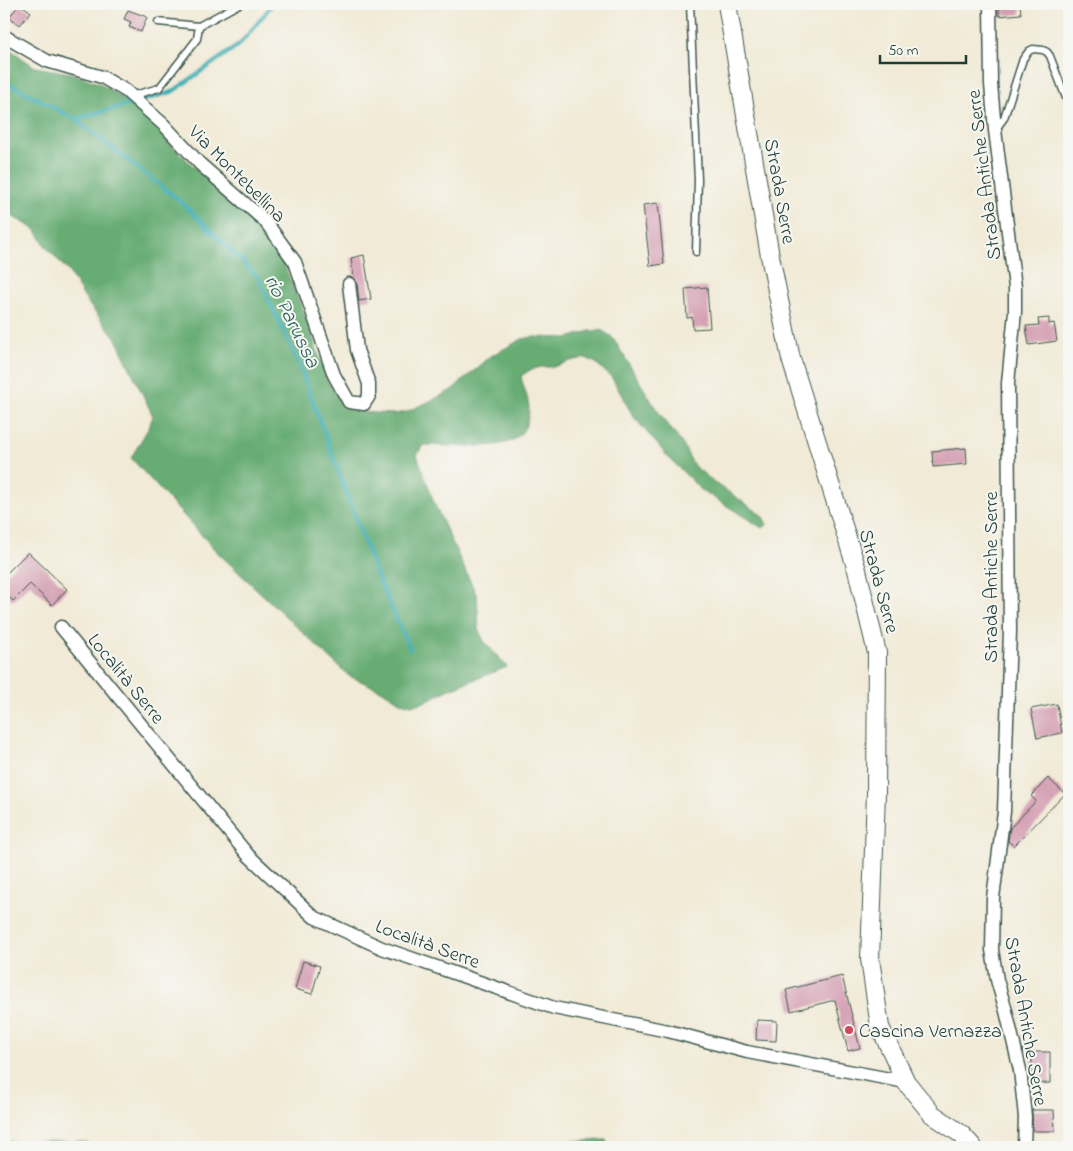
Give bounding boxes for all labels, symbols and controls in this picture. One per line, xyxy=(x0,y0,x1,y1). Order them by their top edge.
scale bar xyxy=(880,32,967,64)
text: 50 m xyxy=(888,40,919,62)
street label: Strada Antiche Serre xyxy=(961,88,1010,262)
street label: Via Montebellina xyxy=(180,118,292,230)
street label: Strada Serre xyxy=(755,136,802,247)
water label: rio Parussa xyxy=(256,270,327,374)
street label: Strada Antiche Serre xyxy=(978,491,1007,663)
street label: Strada Serre xyxy=(850,526,905,637)
street label: Località Serre xyxy=(79,628,171,731)
street label: Località Serre xyxy=(371,913,484,978)
street label: Strada Antiche Serre xyxy=(995,934,1054,1108)
place label: Cascina Vernazza xyxy=(859,1018,1002,1047)
marker: Cascina Vernazza xyxy=(843,1024,855,1036)

